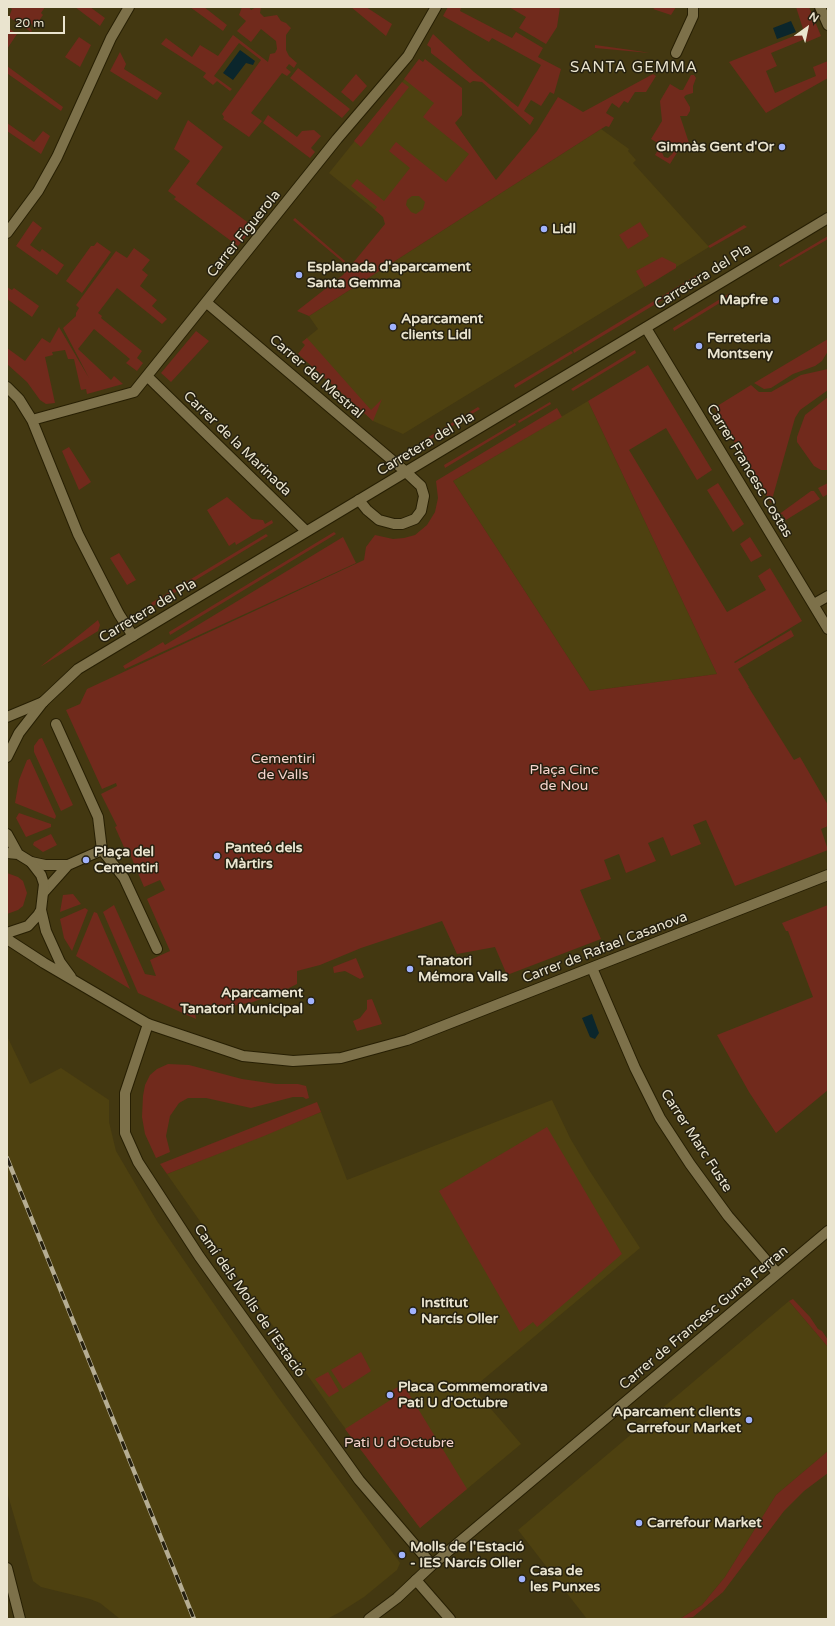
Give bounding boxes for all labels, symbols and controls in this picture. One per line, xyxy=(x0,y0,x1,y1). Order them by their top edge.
scale bar xyxy=(10,8,67,34)
north arrow xyxy=(787,8,827,48)
text: N xyxy=(807,10,821,25)
text: 20 m xyxy=(15,16,44,30)
district label: SANTA GEMMA xyxy=(570,59,698,77)
place label: Gimnàs Gent d'Or xyxy=(656,139,774,155)
marker: Gimnàs Gent d'Or xyxy=(777,142,787,152)
street label: Carrer Figuerola xyxy=(204,187,284,281)
place label: Lidl xyxy=(552,221,576,237)
marker: Lidl xyxy=(539,224,549,234)
street label: Carretera del Pla xyxy=(652,241,754,313)
place label: Esplanada d'aparcament Santa Gemma xyxy=(307,259,471,292)
marker: Esplanada d'aparcament Santa Gemma xyxy=(294,270,304,280)
place label: Mapfre xyxy=(719,292,768,308)
marker: Mapfre xyxy=(771,295,781,305)
place label: Aparcament clients Lidl xyxy=(401,311,483,344)
marker: Aparcament clients Lidl xyxy=(388,322,398,332)
place label: Ferreteria Montseny xyxy=(707,330,773,362)
street label: Carrer del Mestral xyxy=(266,332,366,422)
marker: Ferreteria Montseny xyxy=(694,341,704,351)
street label: Carrer de la Marinada xyxy=(179,388,295,500)
street label: Carrer Francesc Costas xyxy=(702,401,796,541)
street label: Carretera del Pla xyxy=(374,408,478,480)
street label: Carretera del Pla xyxy=(96,575,200,647)
park label: Cementiri de Valls xyxy=(251,751,315,784)
park label: Plaça Cinc de Nou xyxy=(530,762,598,794)
place label: Panteó dels Màrtirs xyxy=(225,840,303,872)
place label: Plaça del Cementiri xyxy=(94,844,158,876)
marker: Panteó dels Màrtirs xyxy=(212,851,222,861)
marker: Plaça del Cementiri xyxy=(81,855,91,865)
street label: Carrer de Rafael Casanova xyxy=(520,909,690,987)
place label: Tanatori Mémora Valls xyxy=(418,953,508,986)
marker: Tanatori Mémora Valls xyxy=(405,964,415,974)
place label: Aparcament Tanatori Municipal xyxy=(180,985,303,1018)
marker: Aparcament Tanatori Municipal xyxy=(306,996,316,1006)
street label: Carrer Marc Fuste xyxy=(657,1086,735,1196)
street label: Camí dels Molls de l'Estació xyxy=(190,1221,308,1381)
street label: Carrer de Francesc Gumà Ferran xyxy=(616,1242,792,1394)
place label: Institut Narcís Oller xyxy=(421,1295,498,1328)
marker: Institut Narcís Oller xyxy=(408,1306,418,1316)
place label: Placa Commemorativa Pati U d'Octubre xyxy=(398,1379,548,1412)
marker: Placa Commemorativa Pati U d'Octubre xyxy=(385,1390,395,1400)
place label: Aparcament clients Carrefour Market xyxy=(613,1404,741,1436)
marker: Aparcament clients Carrefour Market xyxy=(744,1415,754,1425)
park label: Pati U d'Octubre xyxy=(344,1435,454,1451)
place label: Carrefour Market xyxy=(647,1515,762,1531)
marker: Carrefour Market xyxy=(634,1518,644,1528)
place label: Molls de l'Estació - IES Narcís Oller xyxy=(410,1539,524,1572)
marker: Molls de l'Estació - IES Narcís Oller xyxy=(397,1550,407,1560)
place label: Casa de les Punxes xyxy=(530,1563,600,1596)
marker: Casa de les Punxes xyxy=(517,1574,527,1584)

